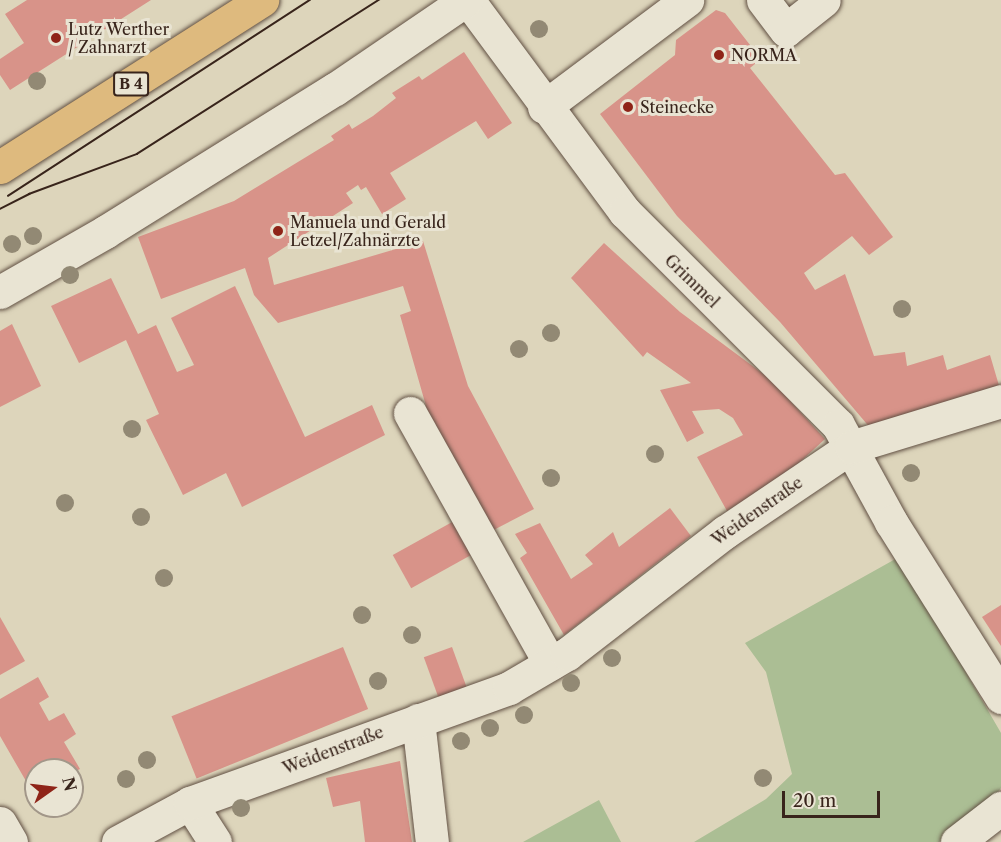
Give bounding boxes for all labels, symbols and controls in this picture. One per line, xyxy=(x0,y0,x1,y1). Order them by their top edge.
place label: Lutz Werther / Zahnarzt xyxy=(68,19,170,57)
marker: Lutz Werther / Zahnarzt xyxy=(49,31,63,45)
place label: NORMA xyxy=(731,45,797,65)
marker: NORMA xyxy=(712,48,726,62)
road number: B 4 xyxy=(113,72,149,96)
place label: Steinecke xyxy=(640,97,714,117)
marker: Steinecke xyxy=(621,100,635,114)
place label: Manuela und Gerald Letzel/Zahnärzte xyxy=(290,212,446,250)
marker: Manuela und Gerald Letzel/Zahnärzte xyxy=(271,224,285,238)
street label: Grimmel xyxy=(661,250,723,312)
street label: Weidenstraße xyxy=(708,473,806,549)
street label: Weidenstraße xyxy=(280,722,386,778)
north arrow xyxy=(24,758,84,818)
text: N xyxy=(58,775,81,793)
scale bar xyxy=(785,779,882,817)
text: 20 m xyxy=(793,790,836,812)

